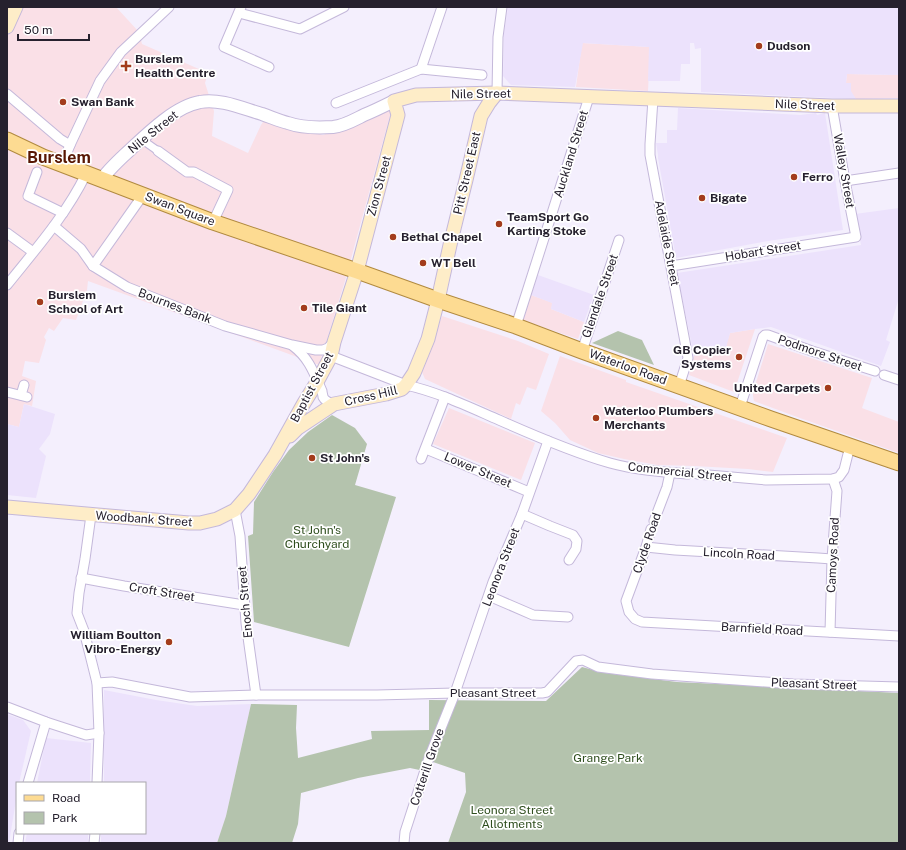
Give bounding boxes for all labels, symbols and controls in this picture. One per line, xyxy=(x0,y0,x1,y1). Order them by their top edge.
scale bar xyxy=(18,16,89,42)
text: 50 m xyxy=(24,23,52,37)
place label: Dudson xyxy=(767,39,810,53)
marker: Dudson xyxy=(754,41,764,51)
place label: Burslem Health Centre xyxy=(135,52,215,80)
marker: Burslem Health Centre xyxy=(120,60,132,72)
street label: Nile Street xyxy=(451,86,512,102)
place label: Swan Bank xyxy=(71,95,134,109)
marker: Swan Bank xyxy=(58,97,68,107)
street label: Nile Street xyxy=(775,97,836,113)
street label: Nile Street xyxy=(125,107,181,156)
street label: Auckland Street xyxy=(551,108,591,199)
street label: Pitt Street East xyxy=(451,130,483,216)
street label: Walley Street xyxy=(831,133,857,210)
district label: Burslem xyxy=(27,148,91,167)
street label: Zion Street xyxy=(364,154,394,218)
place label: Ferro xyxy=(802,170,833,184)
marker: Ferro xyxy=(789,172,799,182)
street label: Swan Square xyxy=(143,189,217,229)
place label: Bigate xyxy=(710,191,747,205)
marker: Bigate xyxy=(697,193,707,203)
street label: Adelaide Street xyxy=(652,199,682,288)
place label: TeamSport Go Karting Stoke xyxy=(507,210,589,238)
marker: TeamSport Go Karting Stoke xyxy=(494,219,504,229)
place label: Bethal Chapel xyxy=(401,230,482,244)
marker: Bethal Chapel xyxy=(388,232,398,242)
street label: Hobart Street xyxy=(724,238,802,264)
street label: Glendale Street xyxy=(579,252,621,340)
place label: WT Bell xyxy=(431,256,476,270)
marker: WT Bell xyxy=(418,258,428,268)
street label: Bournes Bank xyxy=(136,286,214,327)
place label: Burslem School of Art xyxy=(48,288,123,316)
marker: Burslem School of Art xyxy=(35,297,45,307)
place label: Tile Giant xyxy=(312,301,367,315)
marker: Tile Giant xyxy=(299,303,309,313)
street label: Podmore Street xyxy=(776,332,864,374)
place label: GB Copier Systems xyxy=(673,343,731,371)
street label: Waterloo Road xyxy=(587,346,669,388)
street label: Baptist Street xyxy=(288,349,337,425)
marker: GB Copier Systems xyxy=(734,352,744,362)
place label: United Carpets xyxy=(734,381,820,395)
street label: Cross Hill xyxy=(343,383,399,409)
marker: United Carpets xyxy=(823,383,833,393)
place label: Waterloo Plumbers Merchants xyxy=(604,404,713,432)
marker: Waterloo Plumbers Merchants xyxy=(591,413,601,423)
street label: Lower Street xyxy=(442,449,514,491)
place label: St John's xyxy=(320,451,370,465)
marker: St John's xyxy=(307,453,317,463)
street label: Commercial Street xyxy=(627,460,733,484)
street label: Woodbank Street xyxy=(95,509,193,529)
street label: Clyde Road xyxy=(630,511,664,575)
street label: Camoys Road xyxy=(824,517,842,593)
park label: St John's Churchyard xyxy=(285,523,349,551)
street label: Leonora Street xyxy=(480,525,523,608)
street label: Lincoln Road xyxy=(703,545,775,563)
street label: Enoch Street xyxy=(235,565,255,639)
street label: Croft Street xyxy=(128,580,196,604)
street label: Barnfield Road xyxy=(720,620,804,638)
place label: William Boulton Vibro-Energy xyxy=(70,628,161,656)
marker: William Boulton Vibro-Energy xyxy=(164,637,174,647)
street label: Pleasant Street xyxy=(771,675,858,693)
street label: Pleasant Street xyxy=(450,686,536,700)
street label: Cotterill Grove xyxy=(407,726,447,807)
park label: Grange Park xyxy=(573,751,643,765)
legend xyxy=(16,782,146,834)
text: Road xyxy=(52,791,80,805)
park label: Leonora Street Allotments xyxy=(470,803,554,831)
text: Park xyxy=(52,811,78,825)

